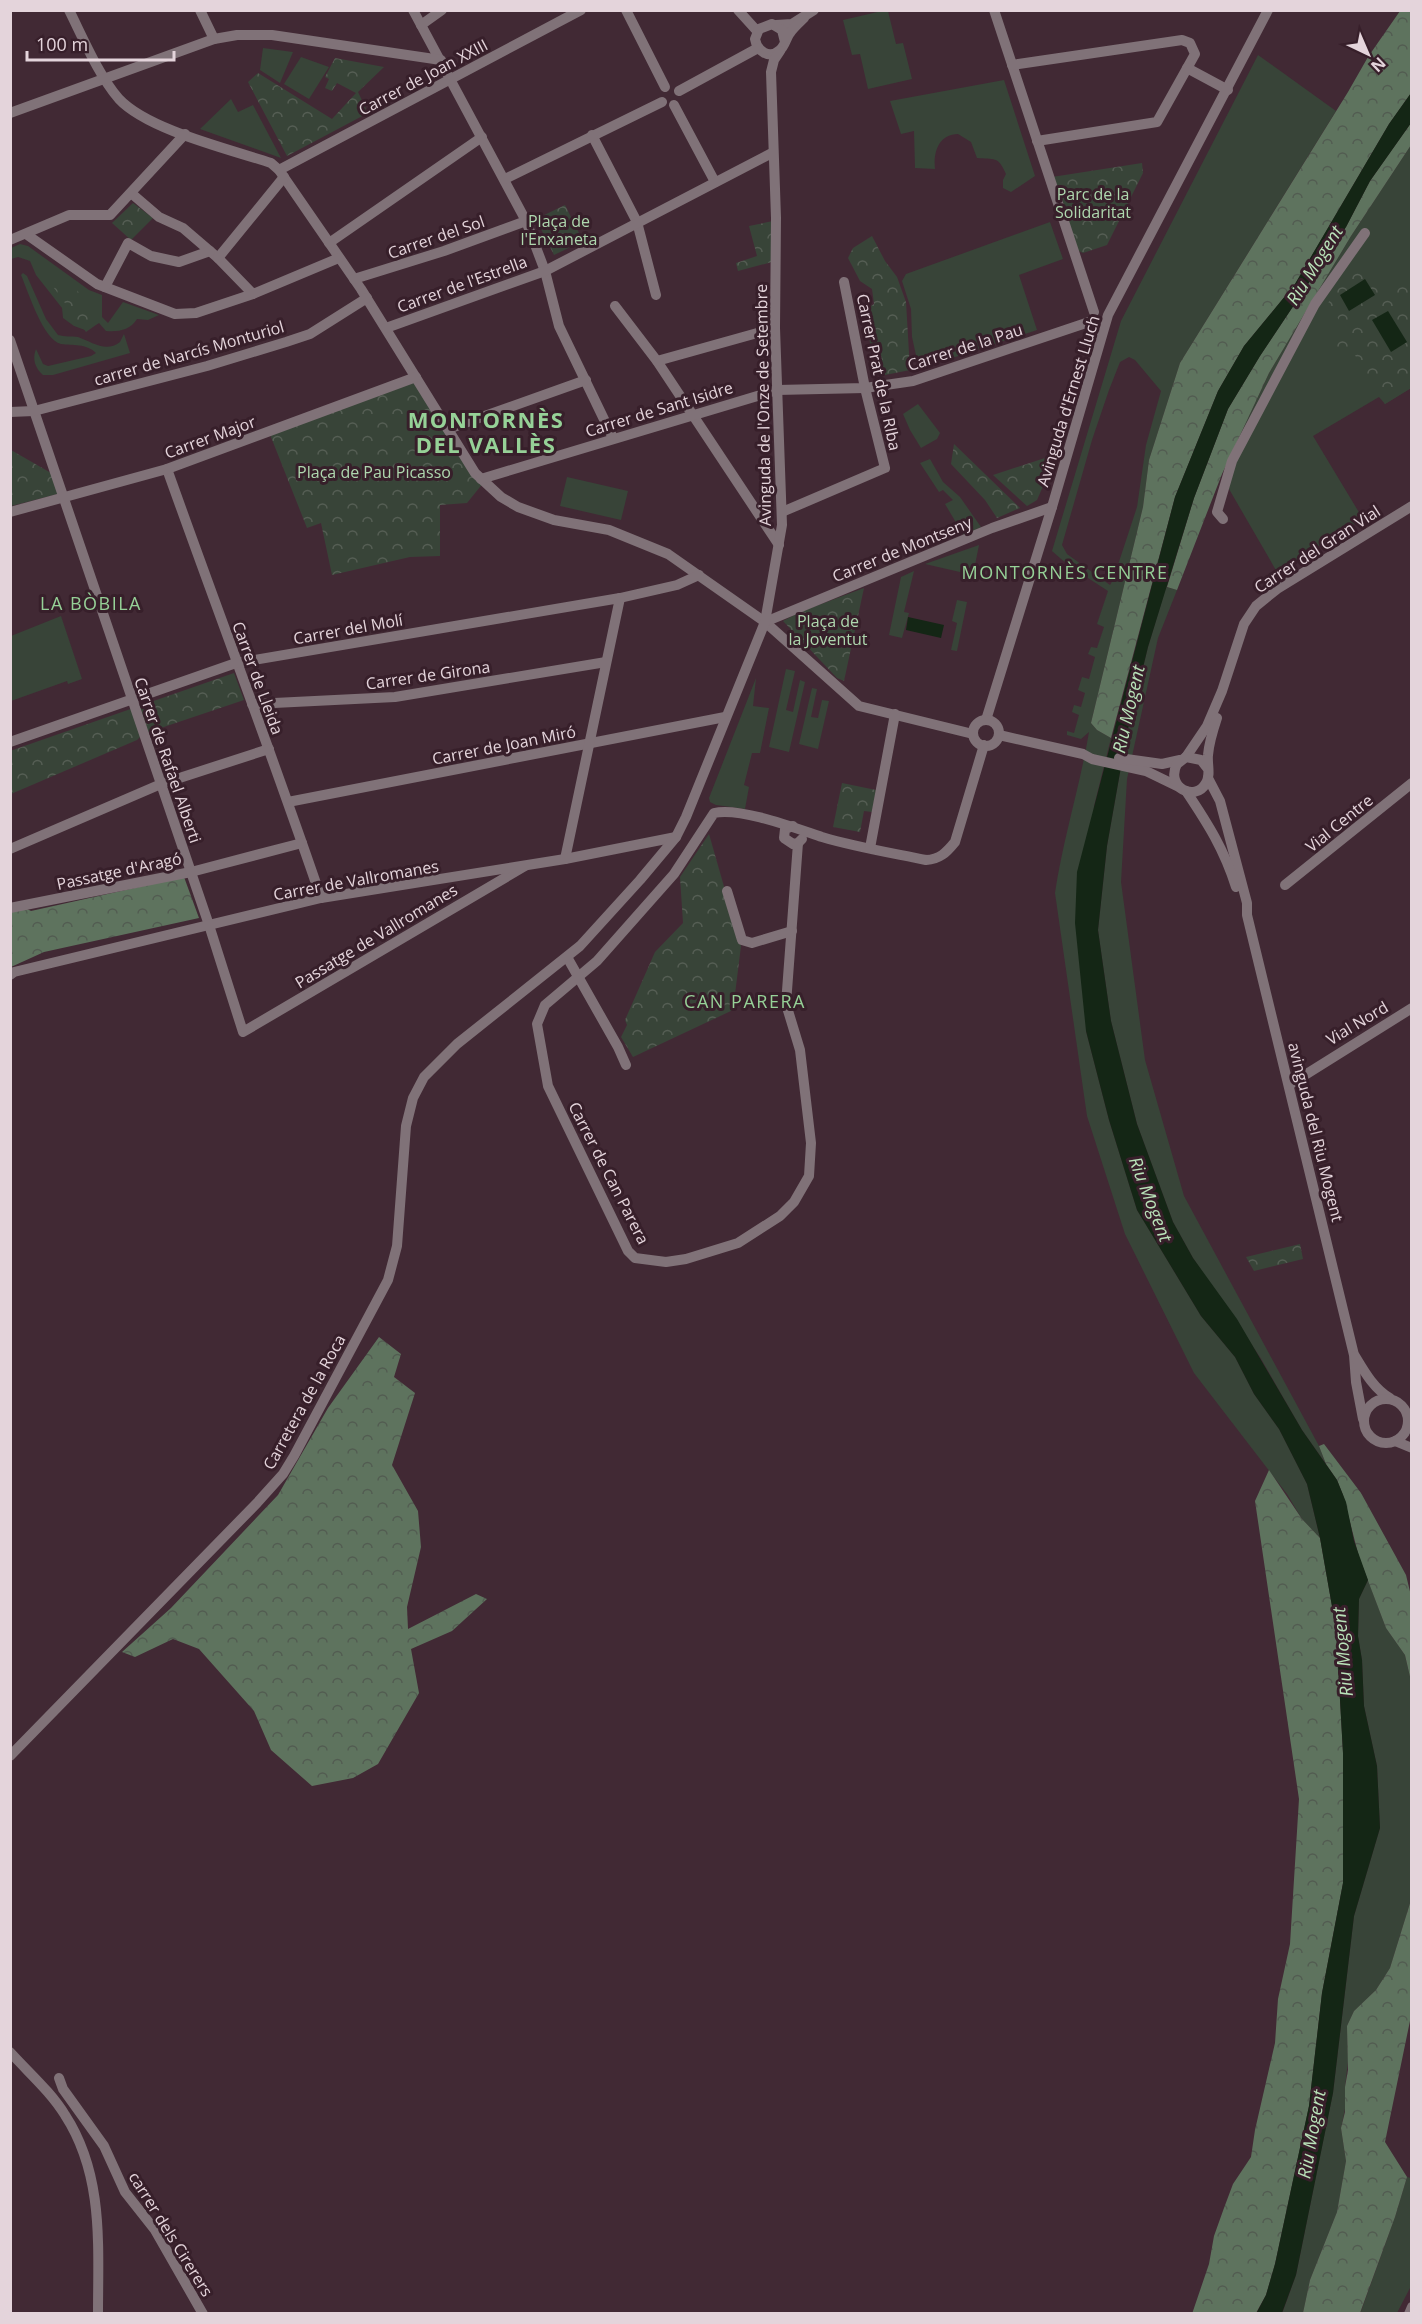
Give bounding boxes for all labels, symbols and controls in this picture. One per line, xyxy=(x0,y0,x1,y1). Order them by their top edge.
scale bar xyxy=(27,24,174,62)
north arrow xyxy=(1338,24,1398,84)
text: 100 m xyxy=(36,32,88,56)
street label: Carrer de Joan XXIII xyxy=(355,34,491,120)
text: N xyxy=(1366,52,1391,77)
park label: Parc de la Solidaritat xyxy=(1055,183,1131,223)
street label: Carrer del Sol xyxy=(385,210,487,264)
park label: Plaça de l'Enxaneta xyxy=(521,210,597,250)
water label: Riu Mogent xyxy=(1280,220,1349,309)
street label: Carrer de l'Estrella xyxy=(394,250,530,318)
street label: Avinguda de l'Onze de Setembre xyxy=(750,284,776,526)
street label: Carrer Prat de la RIba xyxy=(852,292,906,452)
street label: Avinguda d'Ernest Lluch xyxy=(1031,313,1105,489)
street label: carrer de Narcís Monturiol xyxy=(91,315,287,391)
street label: Carrer de la Pau xyxy=(905,318,1025,376)
street label: Carrer de Sant Isidre xyxy=(582,376,736,442)
district label: MONTORNÈS DEL VALLÈS xyxy=(408,404,564,459)
street label: Carrer Major xyxy=(161,410,259,464)
park label: Plaça de Pau Picasso xyxy=(297,461,451,483)
street label: Carrer del Gran Vial xyxy=(1250,500,1384,598)
street label: Carrer de Montseny xyxy=(829,511,976,587)
district label: MONTORNÈS CENTRE xyxy=(962,560,1168,584)
district label: LA BÒBILA xyxy=(40,591,142,615)
street label: Carrer del Molí xyxy=(292,608,405,649)
park label: Plaça de la Joventut xyxy=(788,610,868,650)
street label: Carrer de Lleida xyxy=(227,618,289,738)
street label: Carrer de Girona xyxy=(364,655,492,695)
water label: Riu Mogent xyxy=(1106,662,1150,755)
street label: Carrer de Rafael Alberti xyxy=(129,674,207,846)
street label: Carrer de Joan Miró xyxy=(430,720,578,770)
street label: Vial Centre xyxy=(1301,789,1377,857)
street label: Passatge d'Aragó xyxy=(54,847,184,895)
street label: Carrer de Vallromanes xyxy=(272,855,440,905)
street label: Passatge de Vallromanes xyxy=(291,879,461,993)
district label: CAN PARERA xyxy=(684,989,806,1013)
street label: Vial Nord xyxy=(1322,996,1392,1050)
street label: avinguda del Riu Mogent xyxy=(1283,1040,1349,1224)
street label: Carrer de Can Parera xyxy=(564,1098,654,1248)
water label: Riu Mogent xyxy=(1124,1153,1179,1246)
street label: Carretera de la Roca xyxy=(258,1330,350,1474)
water label: Riu Mogent xyxy=(1326,1605,1358,1698)
water label: Riu Mogent xyxy=(1291,2087,1331,2180)
street label: carrer dels Cirerers xyxy=(124,2167,218,2301)

